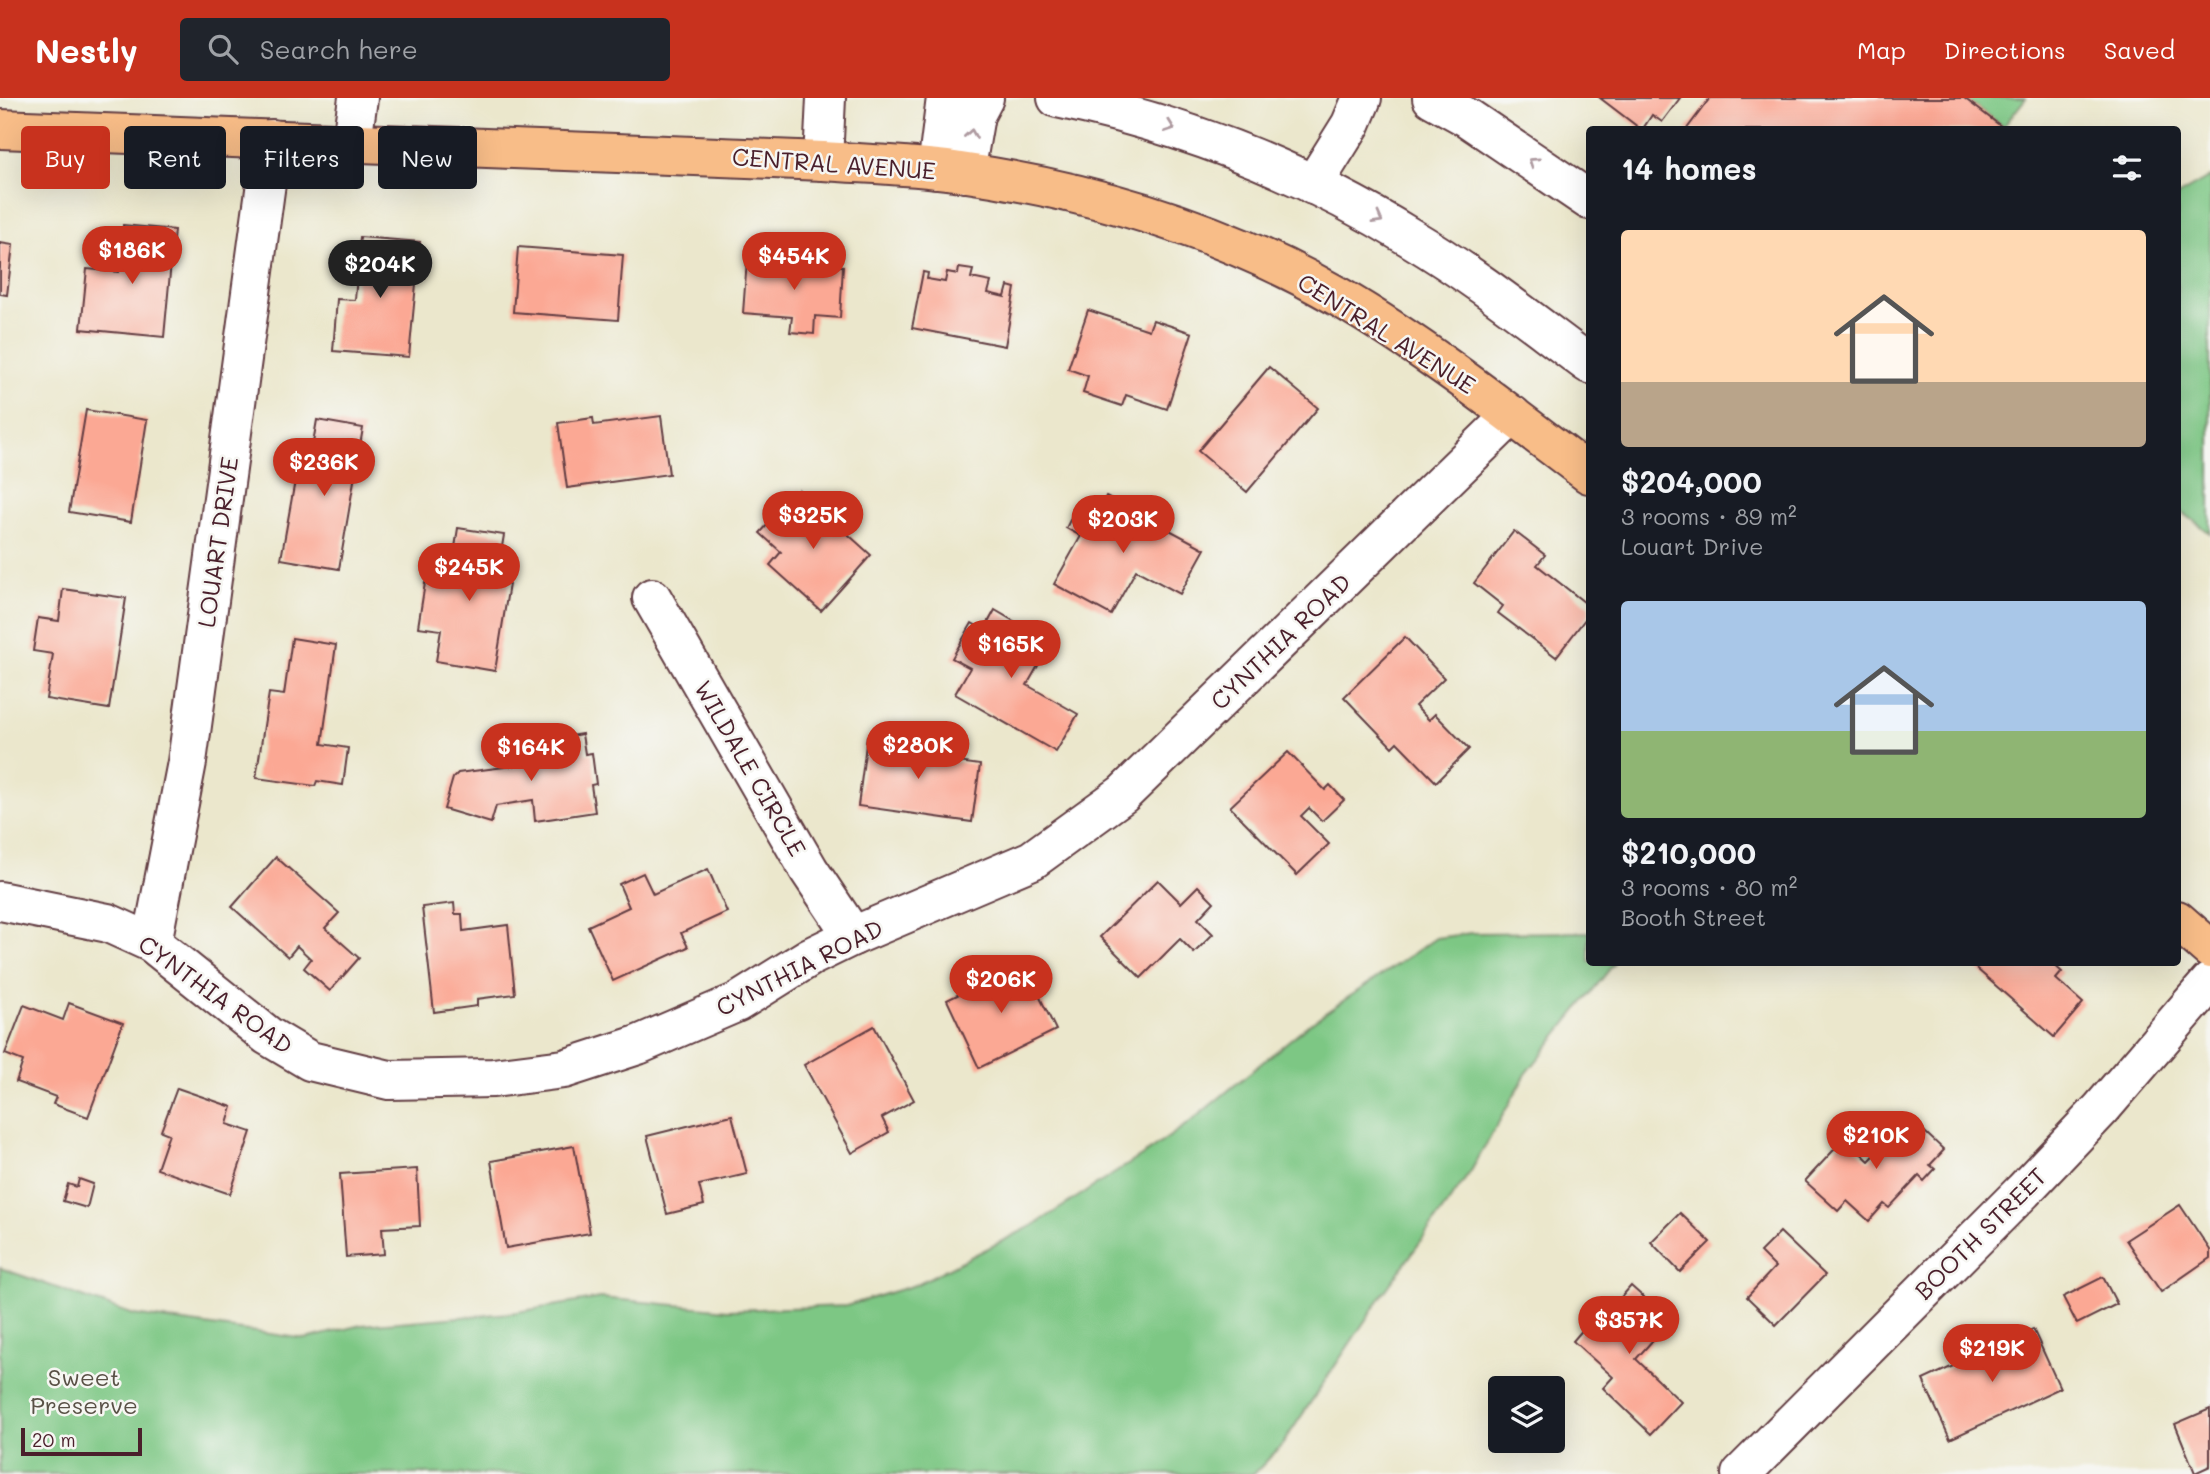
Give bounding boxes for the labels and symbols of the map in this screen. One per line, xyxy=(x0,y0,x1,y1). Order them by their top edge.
one-way arrow xyxy=(1164,119,1176,133)
one-way arrow xyxy=(963,128,978,140)
street label: CENTRAL AVENUE xyxy=(731,140,937,186)
one-way arrow xyxy=(1527,157,1540,170)
one-way arrow xyxy=(1371,211,1384,224)
pin: $186K xyxy=(83,226,181,286)
pin: $454K xyxy=(745,232,843,292)
pin: $204K xyxy=(331,240,429,300)
street label: CENTRAL AVENUE xyxy=(1292,266,1482,400)
pin: $236K xyxy=(275,438,373,498)
street label: LOUART DRIVE xyxy=(190,455,244,629)
pin: $325K xyxy=(764,491,862,551)
pin: $203K xyxy=(1074,496,1172,555)
pin: $245K xyxy=(420,544,518,603)
street label: CYNTHIA ROAD xyxy=(1203,566,1357,716)
pin: $165K xyxy=(962,620,1060,680)
street label: WILDALE CIRCLE xyxy=(688,675,814,861)
pin: $280K xyxy=(869,722,967,781)
pin: $164K xyxy=(482,724,580,783)
street label: CYNTHIA ROAD xyxy=(710,912,888,1022)
street label: CYNTHIA ROAD xyxy=(133,928,299,1060)
pin: $206K xyxy=(952,956,1050,1015)
pin: $210K xyxy=(1827,1112,1925,1171)
street label: BOOTH STREET xyxy=(1907,1160,2053,1306)
pin: $357K xyxy=(1580,1296,1678,1356)
pin: $219K xyxy=(1943,1324,2041,1384)
park label: Sweet Preserve xyxy=(30,1361,138,1420)
scale bar xyxy=(21,1425,142,1457)

